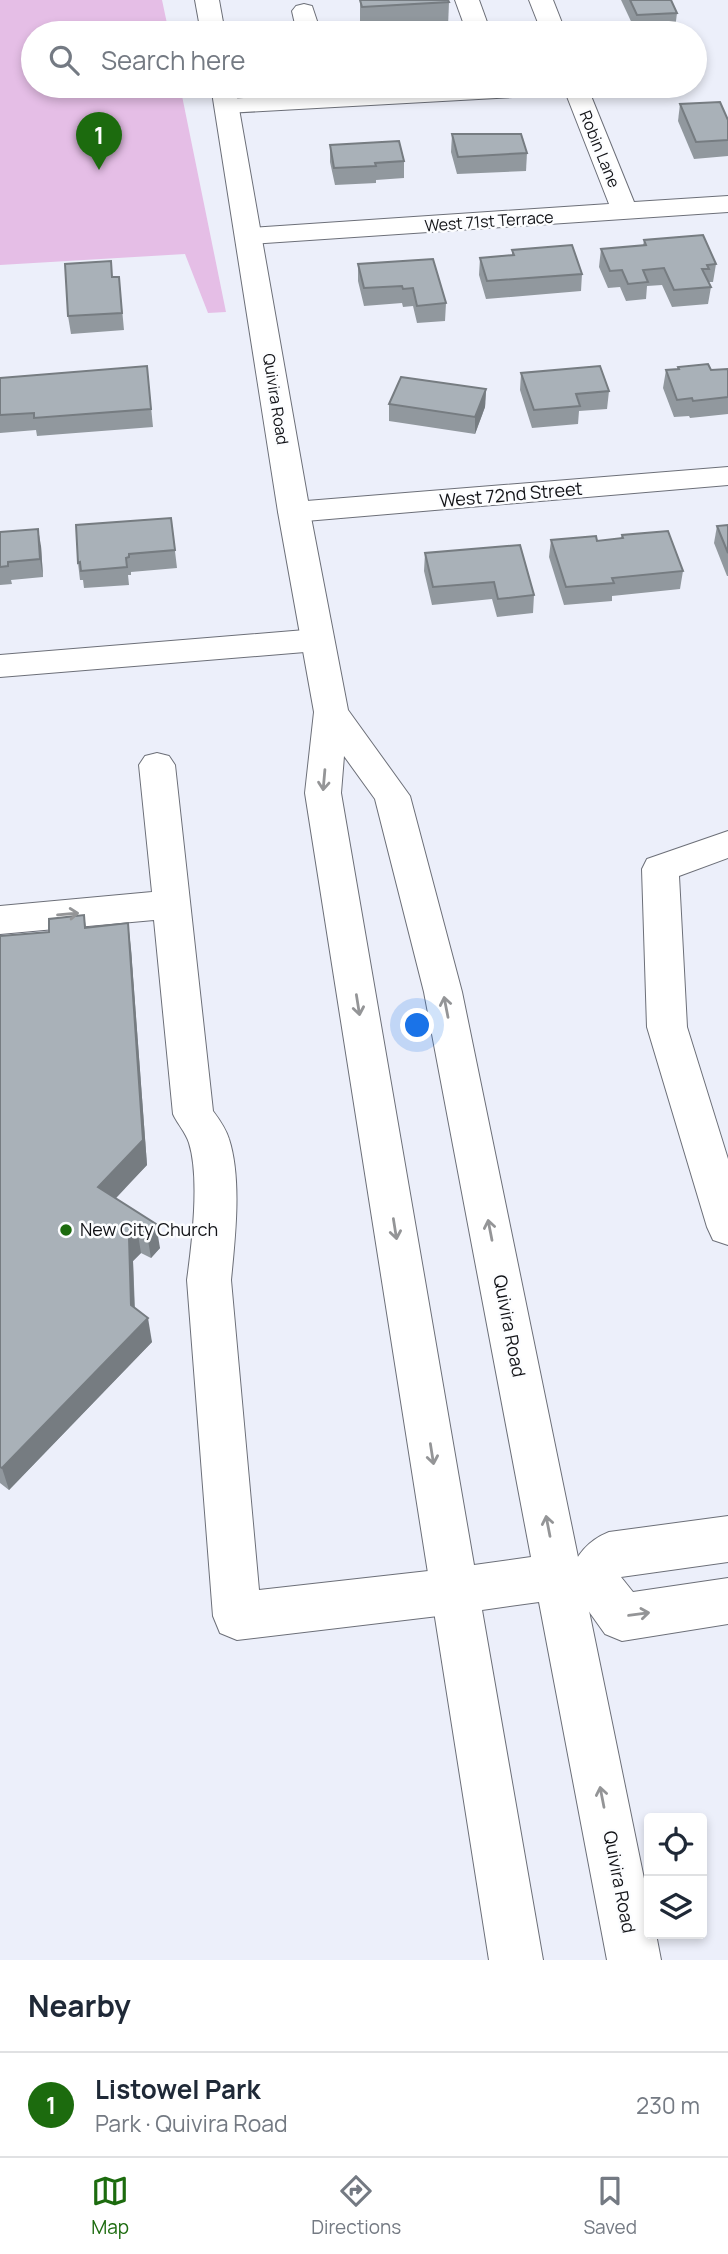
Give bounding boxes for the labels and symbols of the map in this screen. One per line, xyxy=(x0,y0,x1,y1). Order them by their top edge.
street label: Robin Lane xyxy=(575,107,625,191)
pin: 1 xyxy=(76,112,122,170)
street label: West 71st Terrace xyxy=(424,206,554,236)
street label: Quivira Road xyxy=(258,352,294,446)
street label: West 72nd Street xyxy=(438,476,583,512)
one-way arrow xyxy=(318,769,331,791)
one-way arrow xyxy=(56,907,79,920)
one-way arrow xyxy=(352,993,365,1016)
one-way arrow xyxy=(438,996,452,1019)
your location xyxy=(400,1008,434,1042)
place label: New City Church xyxy=(80,1217,218,1241)
one-way arrow xyxy=(389,1218,402,1240)
one-way arrow xyxy=(482,1219,496,1242)
marker: New City Church xyxy=(58,1222,74,1238)
street label: Quivira Road xyxy=(488,1273,532,1379)
one-way arrow xyxy=(426,1442,439,1465)
one-way arrow xyxy=(541,1515,555,1538)
one-way arrow xyxy=(628,1607,650,1620)
one-way arrow xyxy=(595,1786,608,1809)
street label: Quivira Road xyxy=(598,1829,642,1935)

